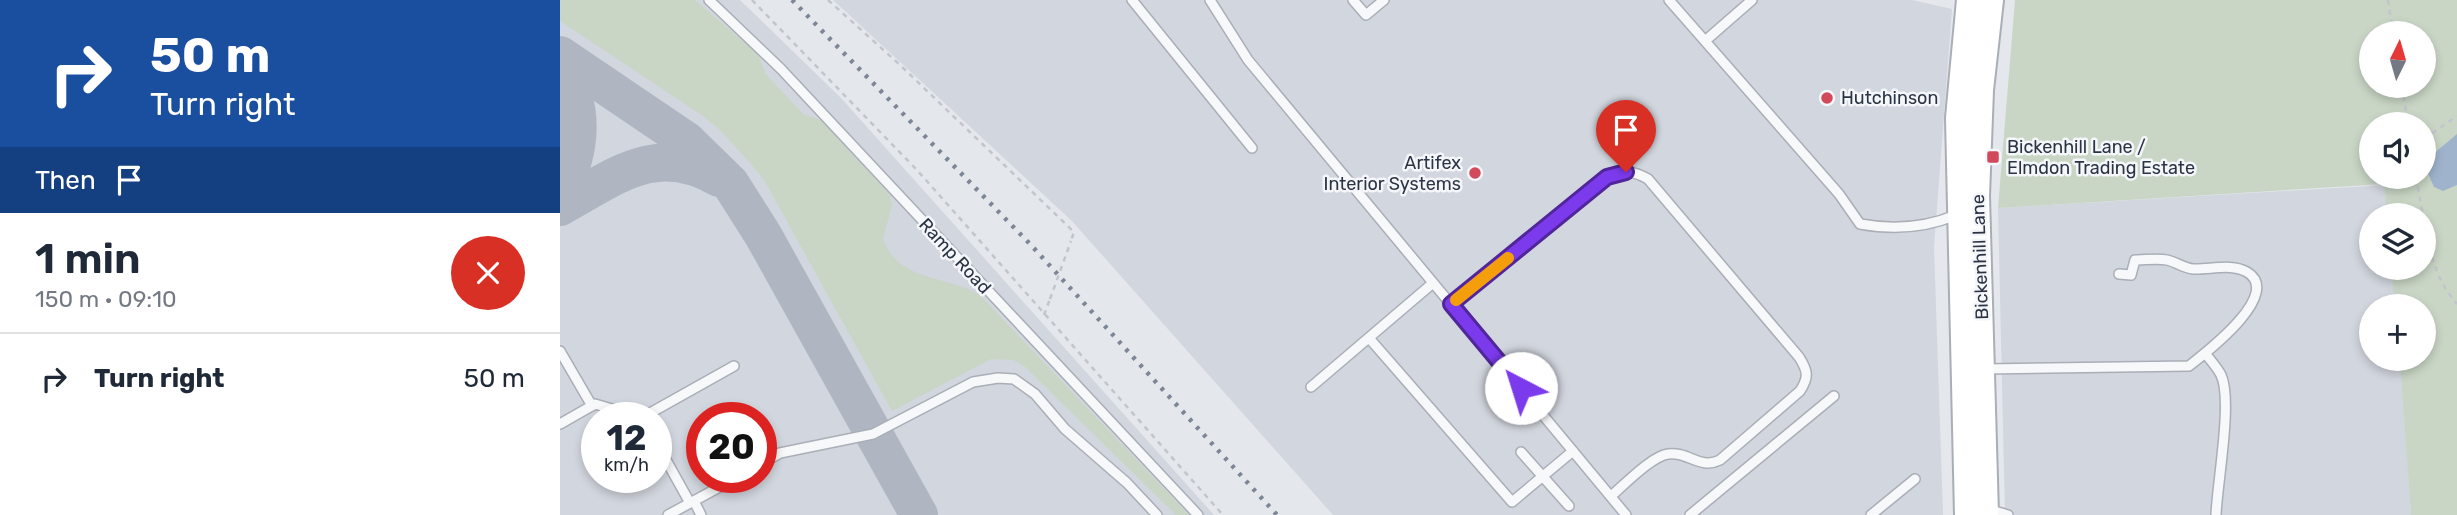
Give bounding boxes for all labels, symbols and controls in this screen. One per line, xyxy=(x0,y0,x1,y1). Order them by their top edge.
north arrow xyxy=(2359,21,2436,98)
map controls xyxy=(2359,21,2436,371)
text: 50 m xyxy=(150,26,270,84)
icon: right xyxy=(35,28,126,119)
text: Turn right xyxy=(150,85,295,123)
place label: Hutchinson xyxy=(1841,87,1938,109)
marker: Hutchinson xyxy=(1819,90,1835,106)
pin xyxy=(1596,100,1656,172)
icon: arrive xyxy=(1607,111,1645,149)
button: sound xyxy=(2359,112,2436,189)
place label: Bickenhill Lane / Elmdon Trading Estate xyxy=(2007,136,2195,179)
marker: Bickenhill Lane / Elmdon Trading Estate xyxy=(1985,149,2001,165)
place label: Artifex Interior Systems xyxy=(1324,152,1461,195)
icon: arrive xyxy=(110,161,148,199)
text: Then xyxy=(35,165,96,196)
marker: Artifex Interior Systems xyxy=(1467,165,1483,181)
street label: Bickenhill Lane xyxy=(1967,194,1993,320)
button: layers xyxy=(2359,203,2436,280)
street label: Ramp Road xyxy=(914,214,996,298)
text: 1 min xyxy=(35,234,141,284)
button: close xyxy=(451,236,525,310)
text: 150 m · 09:10 xyxy=(35,285,177,313)
button: + xyxy=(2359,294,2436,371)
position arrow xyxy=(1484,351,1558,425)
icon: right xyxy=(35,360,73,398)
text: Turn right xyxy=(94,363,224,394)
text: 50 m xyxy=(464,363,525,394)
speed limit sign: 20 xyxy=(686,402,777,493)
text: 12 xyxy=(606,417,647,459)
text: km/h xyxy=(604,454,649,476)

